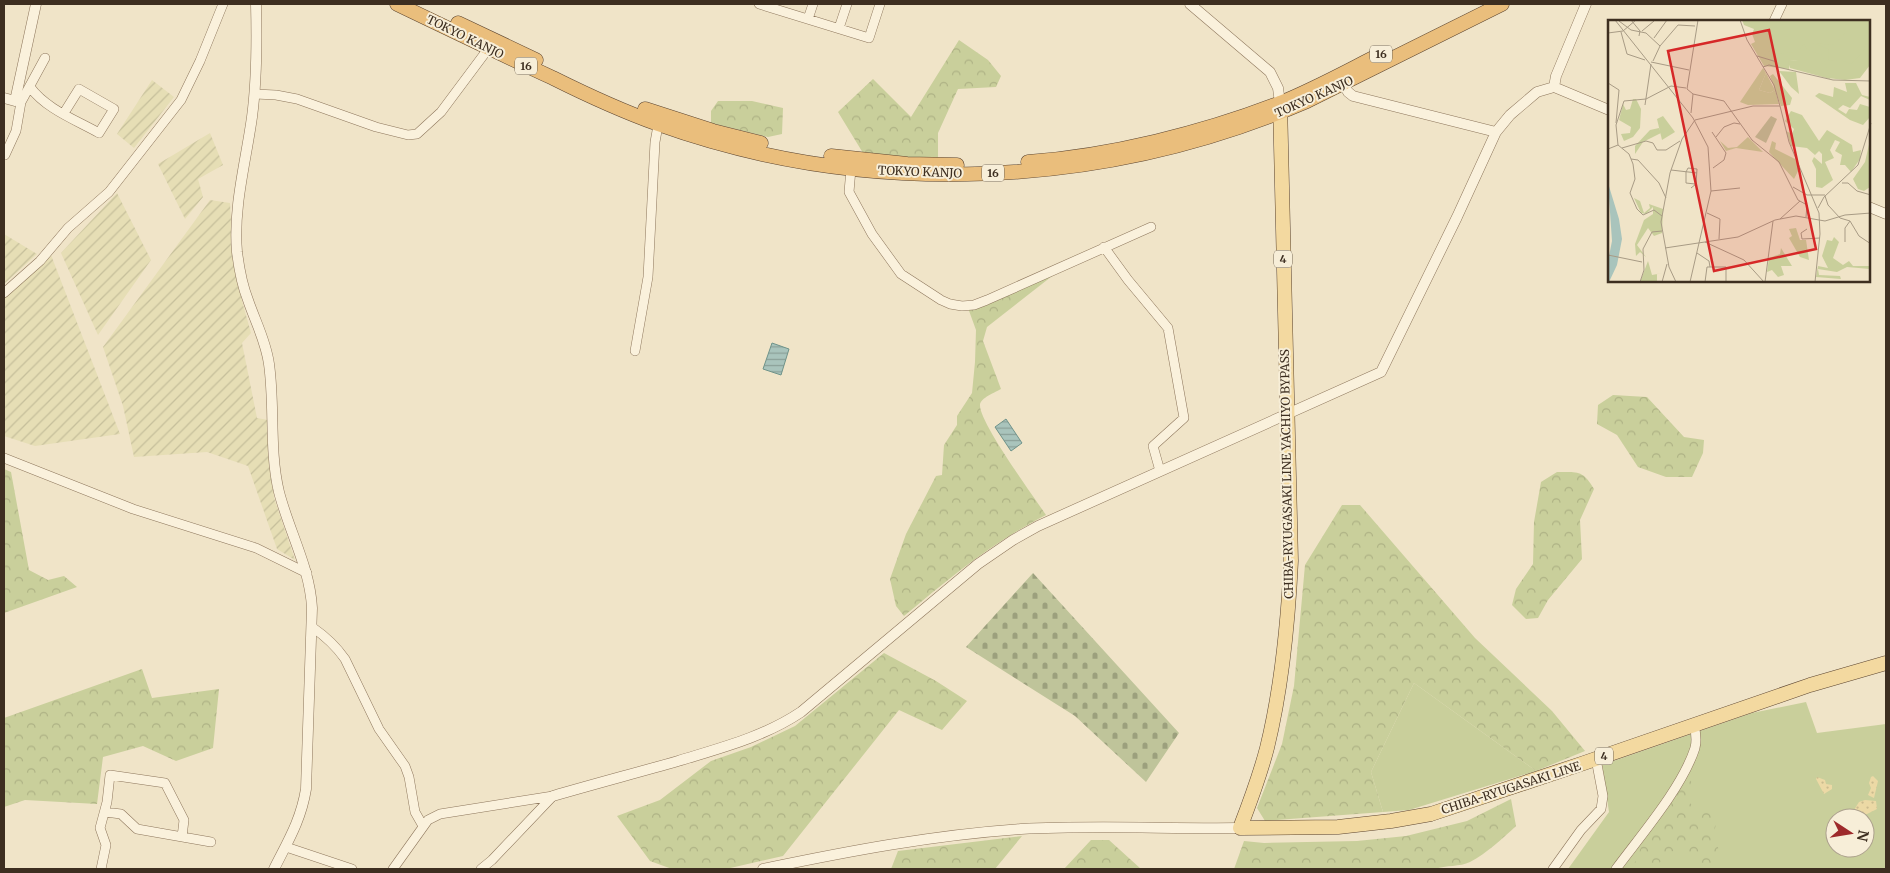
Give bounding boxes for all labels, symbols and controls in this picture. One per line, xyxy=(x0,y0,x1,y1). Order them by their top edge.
street label: TOKYO KANJO xyxy=(424,11,507,62)
inset map xyxy=(1608,20,1870,282)
road number: 16 xyxy=(1370,46,1392,62)
road number: 16 xyxy=(515,58,537,74)
street label: TOKYO KANJO xyxy=(1272,72,1356,121)
street label: TOKYO KANJO xyxy=(878,163,963,180)
road number: 16 xyxy=(982,164,1004,182)
road number: 4 xyxy=(1274,250,1292,268)
street label: CHIBA-RYUGASAKI LINE YACHIYO BYPASS xyxy=(1277,349,1296,599)
road number: 4 xyxy=(1595,748,1613,764)
street label: CHIBA-RYUGASAKI LINE xyxy=(1439,758,1583,817)
north arrow xyxy=(1825,808,1875,858)
text: N xyxy=(1853,828,1873,843)

